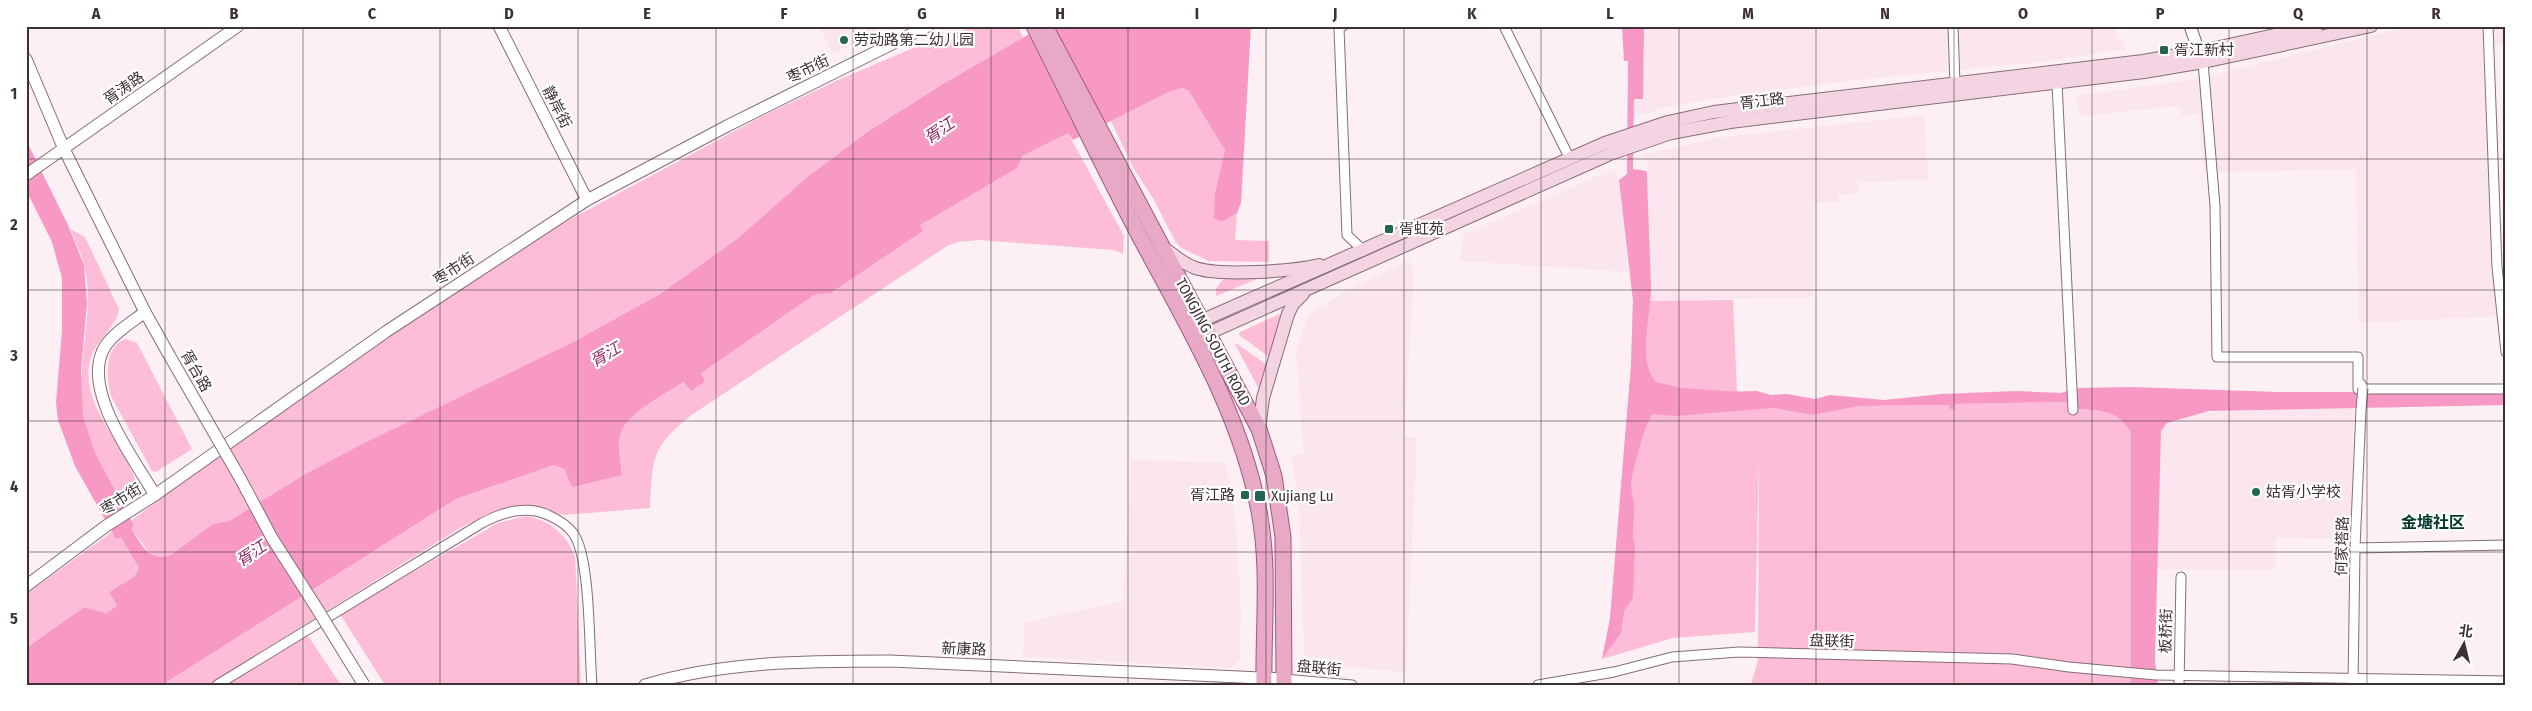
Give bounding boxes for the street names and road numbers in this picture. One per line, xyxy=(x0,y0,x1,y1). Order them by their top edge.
street label: 枣市街 xyxy=(784,51,832,87)
street label: 胥涛路 xyxy=(100,68,148,108)
street label: 静岸街 xyxy=(539,83,575,131)
street label: 胥江路 xyxy=(1739,89,1785,113)
street label: 枣市街 xyxy=(430,249,478,289)
street label: TONGJING SOUTH ROAD xyxy=(1172,275,1254,409)
street label: 胥台路 xyxy=(177,347,215,395)
street label: 枣市街 xyxy=(97,479,145,519)
street label: 何家塔路 xyxy=(2332,516,2352,576)
street label: 板桥街 xyxy=(2157,608,2175,654)
street label: 盘联街 xyxy=(1809,631,1855,651)
street label: 新康路 xyxy=(941,639,987,659)
street label: 盘联街 xyxy=(1296,657,1342,679)

